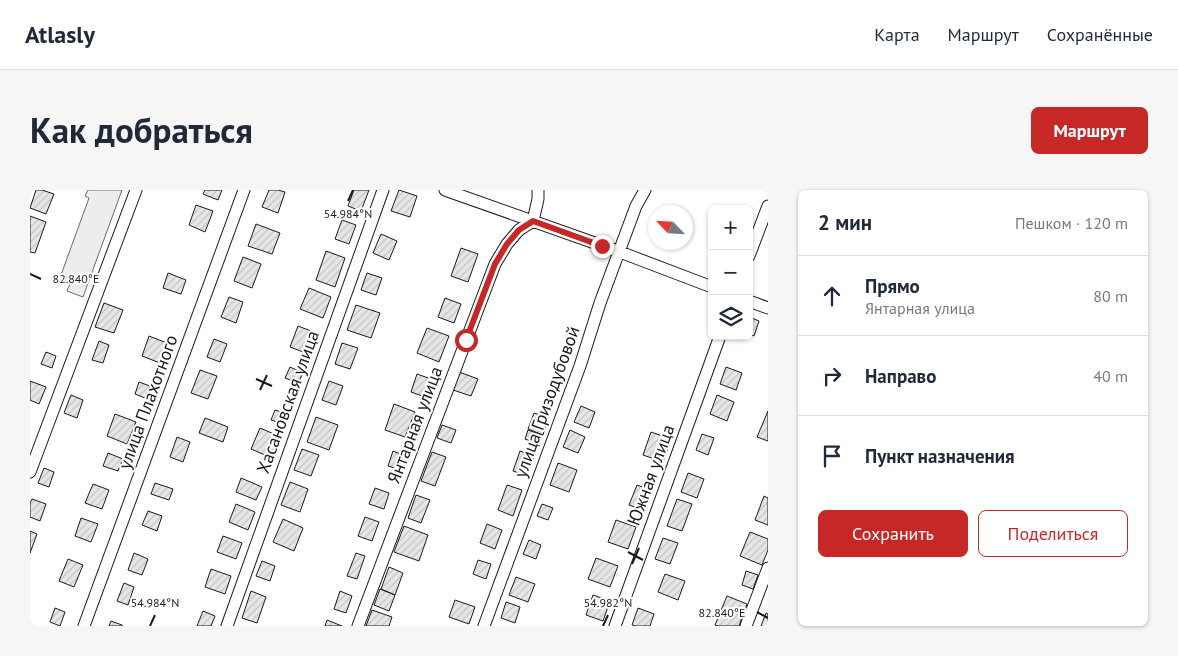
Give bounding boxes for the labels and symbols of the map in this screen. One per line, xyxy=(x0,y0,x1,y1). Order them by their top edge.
north arrow xyxy=(648,205,693,250)
text: 54.984°N xyxy=(324,206,372,221)
route end xyxy=(591,235,614,258)
text: 82.840°E xyxy=(53,271,99,286)
street label: улица Гризодубовой xyxy=(508,323,585,481)
street label: Хасановская улица xyxy=(251,327,324,476)
route start xyxy=(455,329,478,352)
street label: улица Плахотного xyxy=(113,332,182,472)
street label: Янтарная улица xyxy=(382,363,447,487)
street label: Южная улица xyxy=(622,421,679,528)
text: 54.984°N xyxy=(131,595,179,610)
text: 54.982°N xyxy=(584,595,632,610)
text: 82.840°E xyxy=(699,605,745,620)

